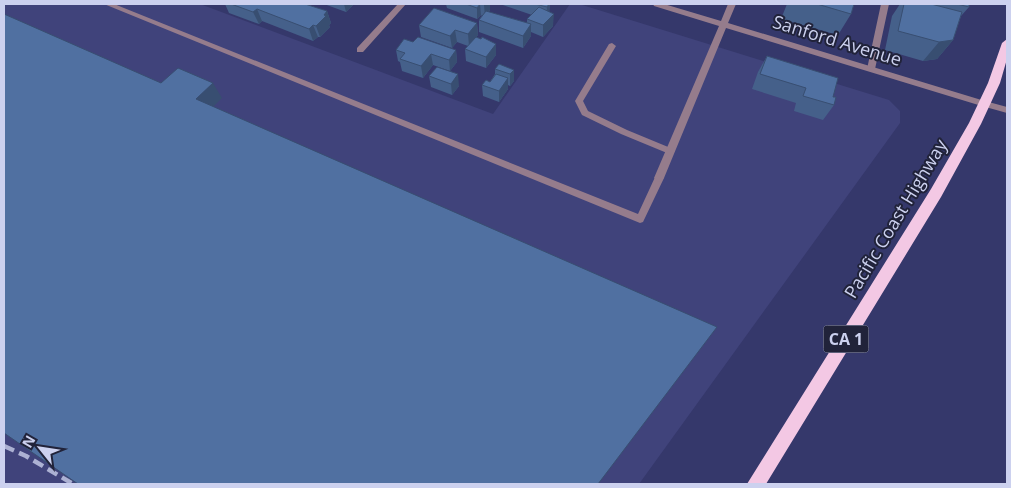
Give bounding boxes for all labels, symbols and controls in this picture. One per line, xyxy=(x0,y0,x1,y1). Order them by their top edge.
street label: Sanford Avenue xyxy=(770,9,905,71)
street label: Pacific Coast Highway xyxy=(838,134,953,302)
road number: CA 1 xyxy=(824,326,868,352)
north arrow xyxy=(15,423,65,473)
text: N xyxy=(17,432,39,451)

